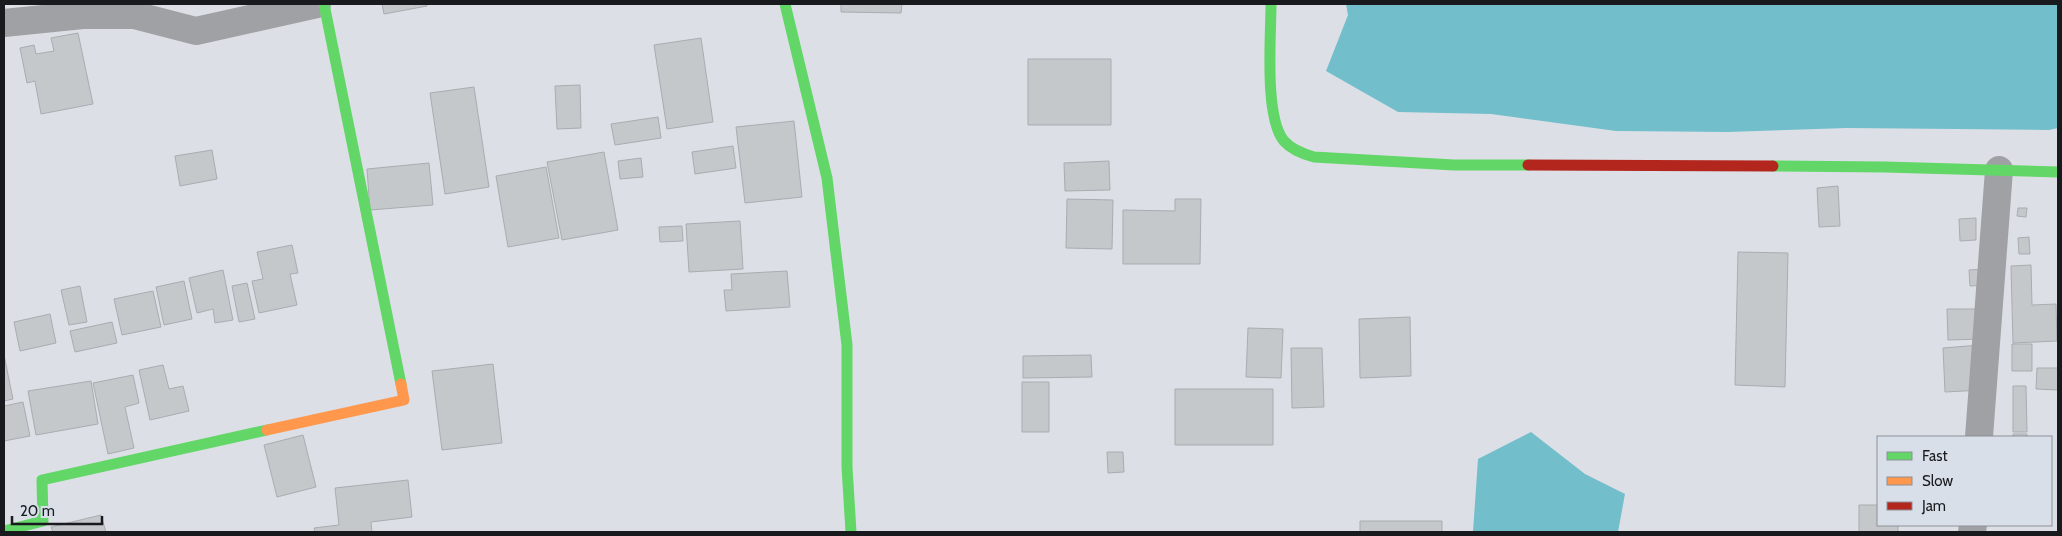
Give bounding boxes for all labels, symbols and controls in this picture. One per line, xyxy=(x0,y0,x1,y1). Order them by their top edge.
legend xyxy=(1877,436,2052,526)
text: Fast xyxy=(1922,447,1947,465)
text: Slow xyxy=(1922,472,1953,490)
scale bar xyxy=(12,494,102,526)
text: Jam xyxy=(1921,497,1946,515)
text: 20 m xyxy=(20,502,55,520)

